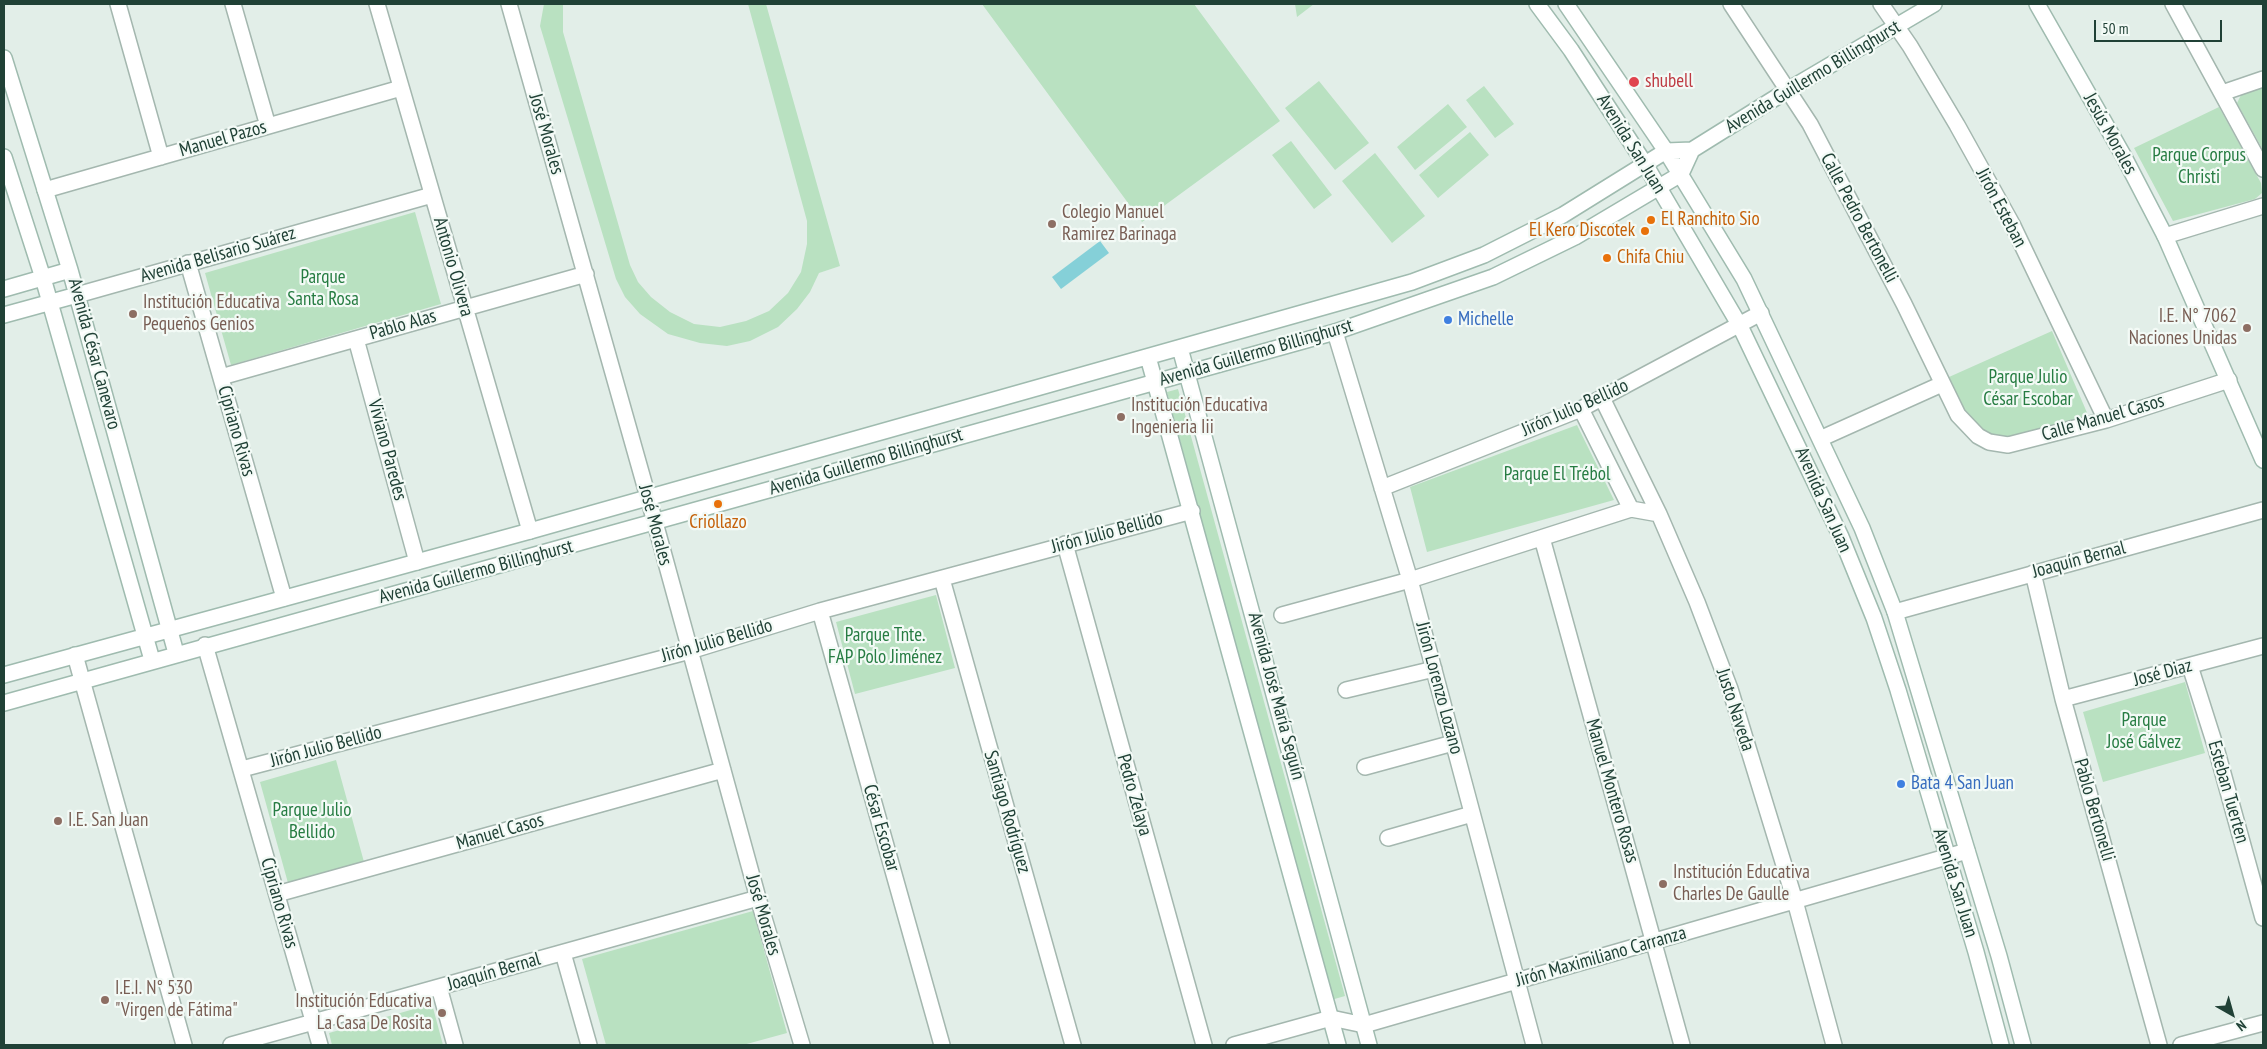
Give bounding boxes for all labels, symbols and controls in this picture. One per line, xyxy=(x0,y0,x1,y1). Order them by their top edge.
scale bar xyxy=(2097,10,2224,42)
street label: Avenida Guillermo Billinghurst xyxy=(1721,16,1905,138)
text: 50 m xyxy=(2102,19,2128,38)
place label: shubell xyxy=(1645,71,1693,93)
marker: shubell xyxy=(1627,75,1641,89)
street label: Jesús Morales xyxy=(2078,89,2142,179)
street label: Avenida San Juan xyxy=(1591,90,1671,198)
street label: José Morales xyxy=(524,91,568,177)
street label: Manuel Pazos xyxy=(177,116,269,162)
park label: Parque Corpus Christi xyxy=(2152,145,2246,189)
street label: Calle Pedro Bertonelli xyxy=(1815,149,1903,287)
street label: Jirón Esteban xyxy=(1971,165,2031,251)
place label: Colegio Manuel Ramirez Barinaga xyxy=(1062,202,1177,246)
place label: El Ranchito Sio xyxy=(1661,209,1760,231)
marker: El Ranchito Sio xyxy=(1645,214,1657,226)
street label: Antonio Olivera xyxy=(428,215,478,319)
marker: Colegio Manuel Ramirez Barinaga xyxy=(1046,218,1058,230)
place label: El Kero Discotek xyxy=(1529,220,1635,242)
street label: Avenida Belisario Suárez xyxy=(138,222,298,288)
marker: El Kero Discotek xyxy=(1639,225,1651,237)
place label: Chifa Chiu xyxy=(1617,247,1684,269)
marker: Chifa Chiu xyxy=(1601,252,1613,264)
park label: Parque Santa Rosa xyxy=(287,267,359,311)
street label: Avenida César Canevaro xyxy=(63,276,125,432)
place label: Institución Educativa Pequeños Genios xyxy=(143,292,280,336)
street label: Pablo Alas xyxy=(367,305,439,345)
place label: I.E. N° 7062 Naciones Unidas xyxy=(2129,306,2237,350)
marker: Institución Educativa Pequeños Genios xyxy=(127,308,139,320)
place label: Michelle xyxy=(1458,309,1514,331)
street label: Avenida Guillermo Billinghurst xyxy=(1157,314,1355,392)
marker: Michelle xyxy=(1442,314,1454,326)
marker: I.E. N° 7062 Naciones Unidas xyxy=(2241,322,2253,334)
park label: Parque Julio César Escobar xyxy=(1983,367,2073,411)
street label: Jirón Julio Bellido xyxy=(1518,374,1632,442)
street label: Cipriano Rivas xyxy=(212,383,260,479)
street label: Calle Manuel Casos xyxy=(2039,390,2167,446)
place label: Institución Educativa Ingenieria Iii xyxy=(1131,395,1268,439)
street label: Viviano Paredes xyxy=(363,397,411,503)
marker: Institución Educativa Ingenieria Iii xyxy=(1115,411,1127,423)
street label: Avenida Guillermo Billinghurst xyxy=(767,423,965,501)
street label: Avenida San Juan xyxy=(1790,444,1856,556)
park label: Parque El Trébol xyxy=(1504,464,1610,486)
street label: José Morales xyxy=(633,482,677,568)
marker: Criollazo xyxy=(712,498,724,510)
street label: Jirón Julio Bellido xyxy=(1049,507,1165,559)
place label: Criollazo xyxy=(689,512,747,534)
street label: Avenida Guillermo Billinghurst xyxy=(376,535,576,609)
street label: Joaquín Bernal xyxy=(2030,537,2128,583)
street label: Avenida José María Seguín xyxy=(1243,610,1309,782)
street label: Jirón Julio Bellido xyxy=(659,614,775,668)
street label: Jirón Lorenzo Lozano xyxy=(1410,619,1468,757)
park label: Parque Tnte. FAP Polo Jiménez xyxy=(828,625,942,669)
street label: José Diaz xyxy=(2131,654,2195,692)
street label: Justo Naveda xyxy=(1711,666,1759,754)
park label: Parque José Gálvez xyxy=(2107,710,2181,754)
street label: Manuel Montero Rosas xyxy=(1581,716,1643,866)
street label: Jirón Julio Bellido xyxy=(268,721,384,773)
street label: Esteban Tuerten xyxy=(2202,738,2254,846)
street label: Santiago Rodríguez xyxy=(979,748,1035,876)
street label: Pedro Zelaya xyxy=(1111,752,1157,838)
street label: Pablo Bertonelli xyxy=(2069,756,2119,864)
place label: Bata 4 San Juan xyxy=(1911,773,2014,795)
marker: Bata 4 San Juan xyxy=(1895,778,1907,790)
street label: César Escobar xyxy=(858,782,904,874)
park label: Parque Julio Bellido xyxy=(273,800,351,844)
street label: Manuel Casos xyxy=(454,809,546,855)
place label: I.E. San Juan xyxy=(68,810,148,832)
marker: I.E. San Juan xyxy=(52,815,64,827)
street label: Avenida San Juan xyxy=(1928,826,1982,940)
street label: Cipriano Rivas xyxy=(255,855,303,951)
place label: Institución Educativa Charles De Gaulle xyxy=(1673,862,1810,906)
street label: José Morales xyxy=(741,872,785,958)
marker: Institución Educativa Charles De Gaulle xyxy=(1657,878,1669,890)
street label: Jirón Maximiliano Carranza xyxy=(1513,922,1689,992)
street label: Joaquín Bernal xyxy=(445,948,543,996)
place label: I.E.I. N° 530 "Virgen de Fátima" xyxy=(115,978,238,1022)
north arrow xyxy=(2207,989,2257,1039)
place label: Institución Educativa La Casa De Rosita xyxy=(295,991,432,1035)
marker: I.E.I. N° 530 "Virgen de Fátima" xyxy=(99,994,111,1006)
marker: Institución Educativa La Casa De Rosita xyxy=(436,1007,448,1019)
text: N xyxy=(2233,1016,2250,1035)

